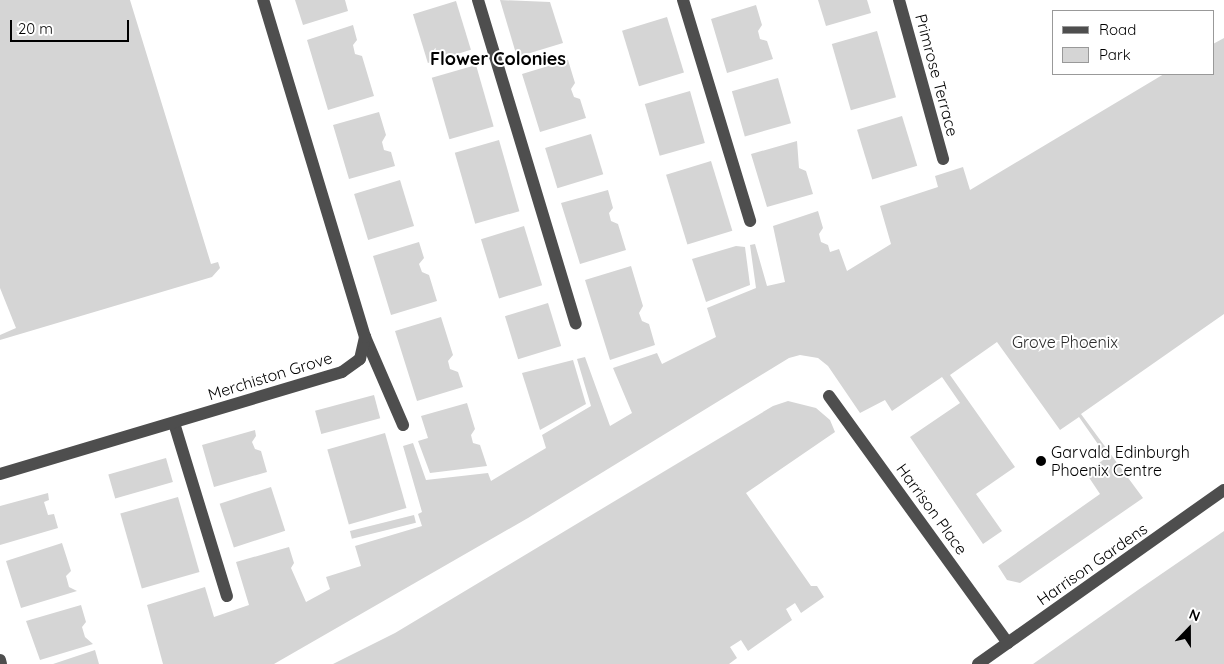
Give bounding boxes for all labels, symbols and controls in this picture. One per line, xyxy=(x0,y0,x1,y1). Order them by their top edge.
scale bar xyxy=(12,10,131,42)
legend xyxy=(1052,10,1214,75)
street label: Primrose Terrace xyxy=(911,12,963,138)
text: 20 m xyxy=(18,19,53,38)
text: Road xyxy=(1099,20,1136,39)
text: Park xyxy=(1099,45,1131,64)
district label: Flower Colonies xyxy=(430,48,566,70)
park label: Grove Phoenix xyxy=(1012,332,1118,352)
street label: Merchiston Grove xyxy=(206,348,334,404)
place label: Garvald Edinburgh Phoenix Centre xyxy=(1051,442,1190,480)
marker: Garvald Edinburgh Phoenix Centre xyxy=(1035,455,1047,467)
street label: Harrison Place xyxy=(892,460,972,558)
street label: Harrison Gardens xyxy=(1033,519,1151,609)
north arrow xyxy=(1164,604,1214,654)
text: N xyxy=(1186,605,1203,625)

